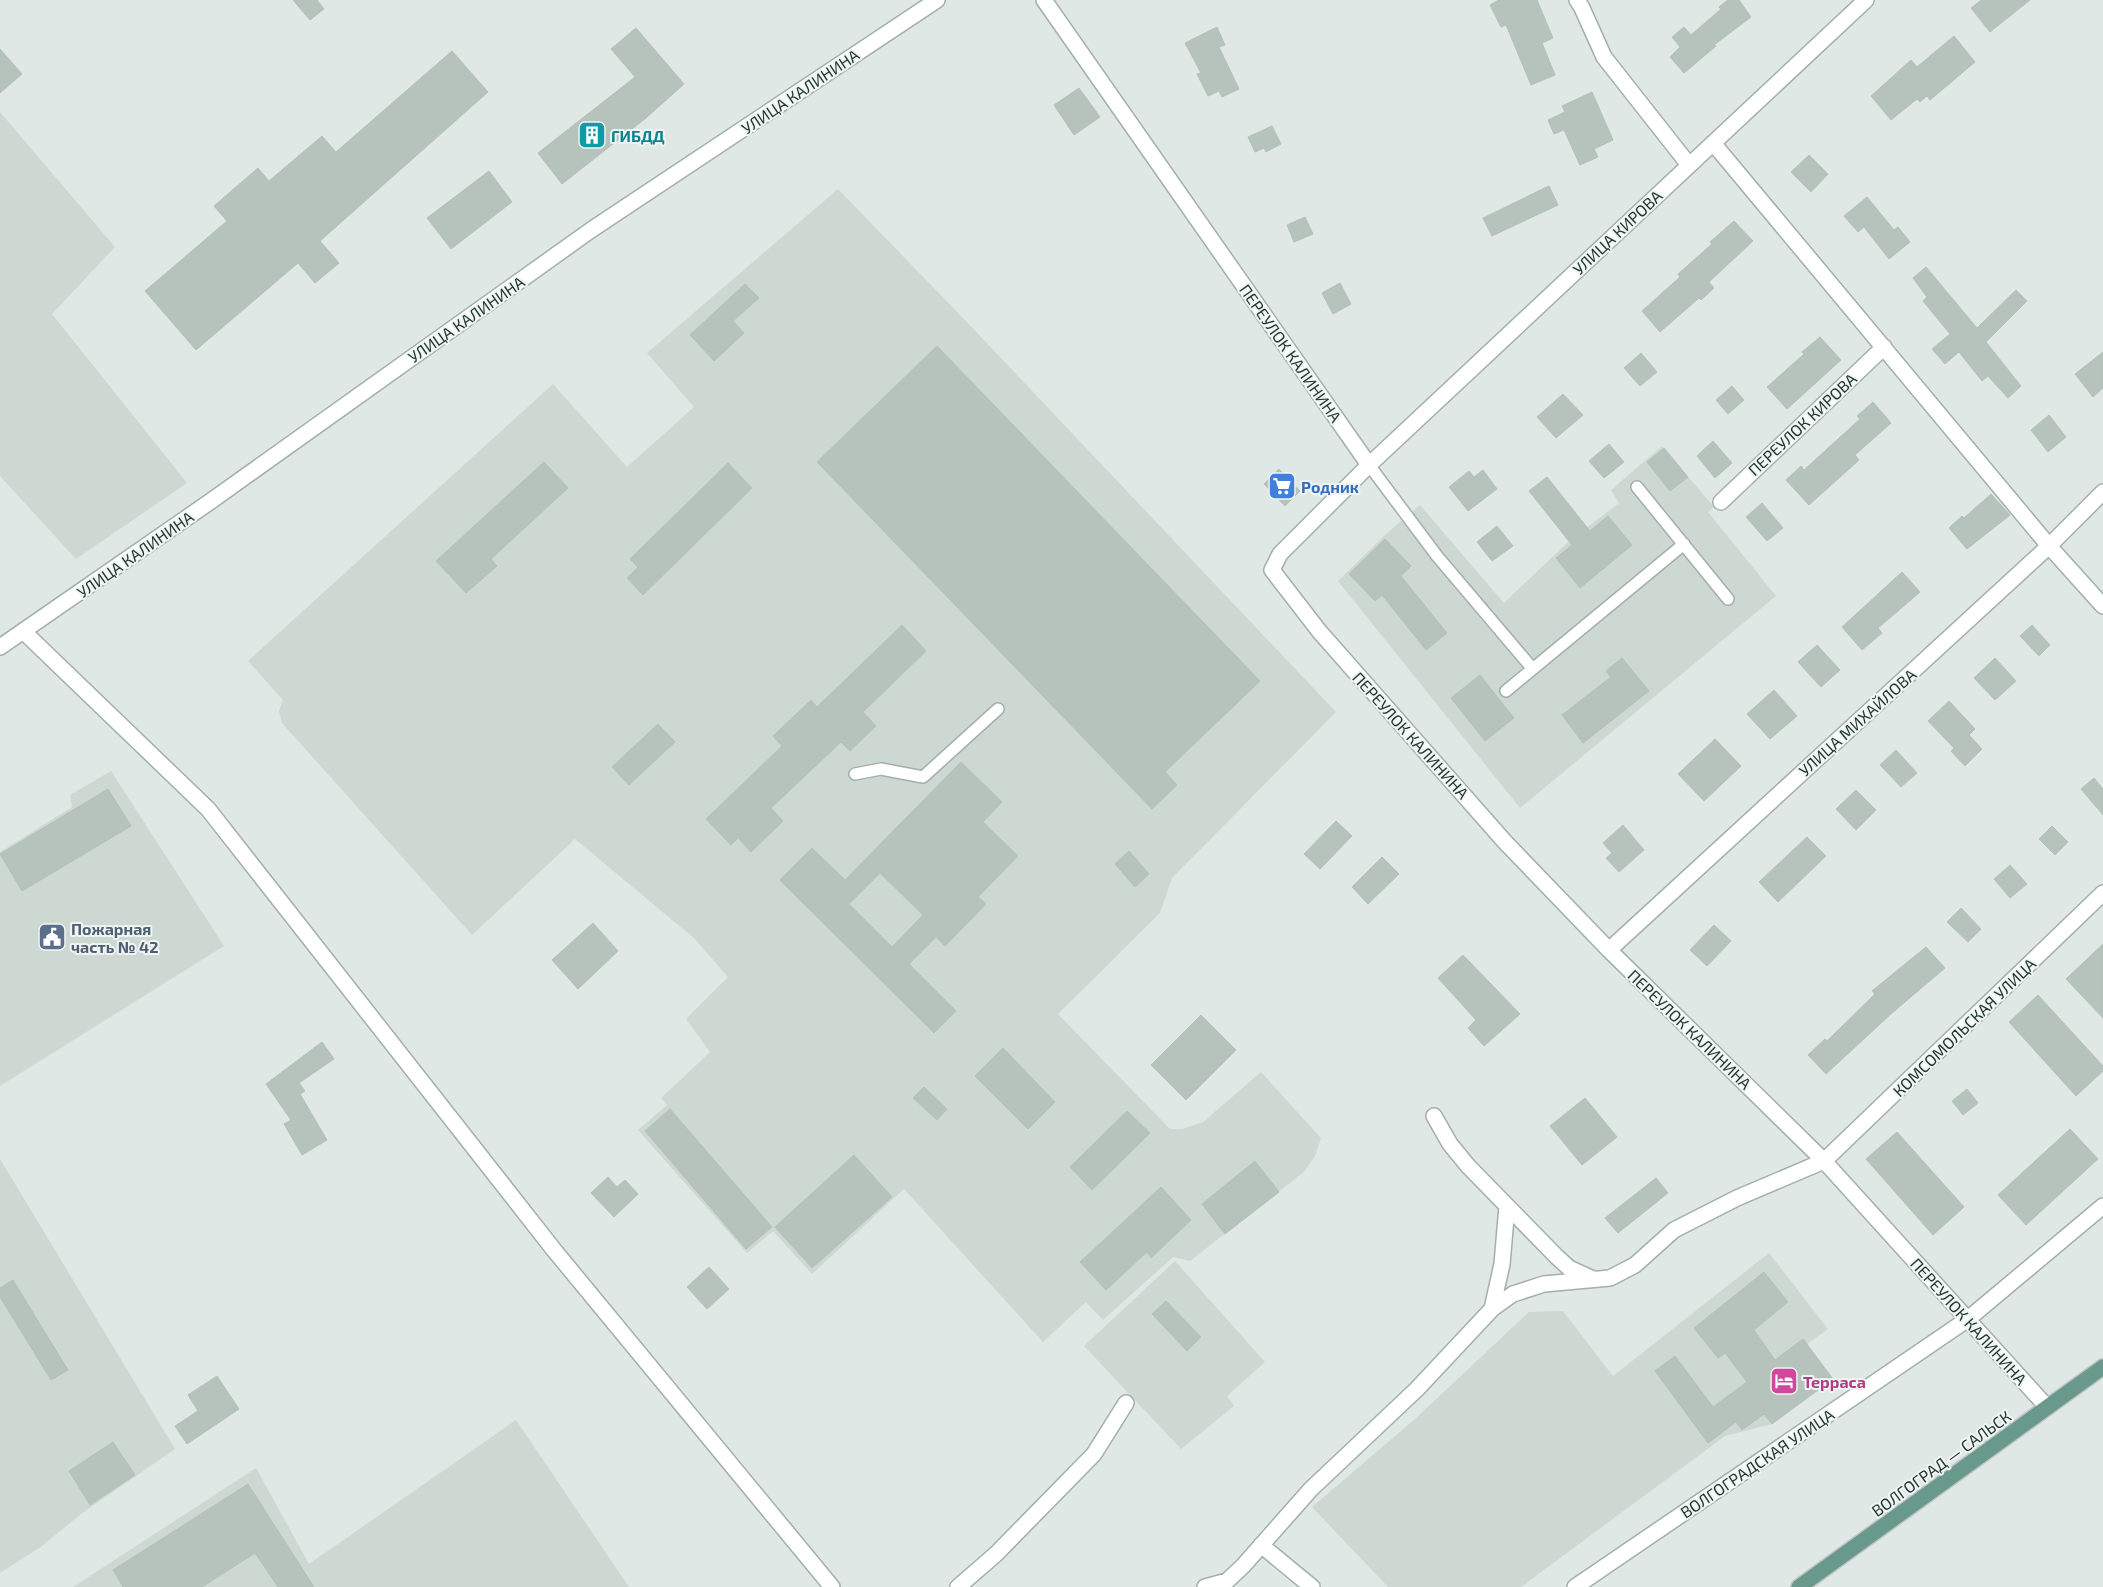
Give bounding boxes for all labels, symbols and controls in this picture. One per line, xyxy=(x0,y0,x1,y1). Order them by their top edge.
street label: УЛИЦА КАЛИНИНА xyxy=(738,45,862,137)
building icon: ГИБДД xyxy=(577,120,607,150)
place label: ГИБДД xyxy=(611,126,665,145)
street label: УЛИЦА КИРОВА xyxy=(1568,186,1666,278)
street label: УЛИЦА КАЛИНИНА xyxy=(404,272,528,366)
street label: ПЕРЕУЛОК КАЛИНИНА xyxy=(1236,280,1346,426)
street label: ПЕРЕУЛОК КИРОВА xyxy=(1744,369,1860,479)
supermarket icon: Родник xyxy=(1267,471,1297,501)
place label: Родник xyxy=(1301,477,1359,496)
street label: УЛИЦА КАЛИНИНА xyxy=(73,507,197,601)
street label: УЛИЦА МИХАЙЛОВА xyxy=(1794,664,1920,780)
street label: ПЕРЕУЛОК КАЛИНИНА xyxy=(1349,668,1473,802)
place label: Пожарная часть № 42 xyxy=(71,919,158,956)
public building icon: Пожарная часть № 42 xyxy=(37,922,67,952)
street label: КОМСОМОЛЬСКАЯ УЛИЦА xyxy=(1889,954,2039,1100)
street label: ПЕРЕУЛОК КАЛИНИНА xyxy=(1624,965,1756,1093)
street label: ПЕРЕУЛОК КАЛИНИНА xyxy=(1907,1254,2031,1388)
hotel icon: Терраса xyxy=(1769,1366,1799,1396)
place label: Терраса xyxy=(1803,1372,1866,1391)
street label: ВОЛГОГРАДСКАЯ УЛИЦА xyxy=(1677,1404,1837,1522)
street label: ВОЛГОГРАД — САЛЬСК xyxy=(1868,1406,2015,1520)

